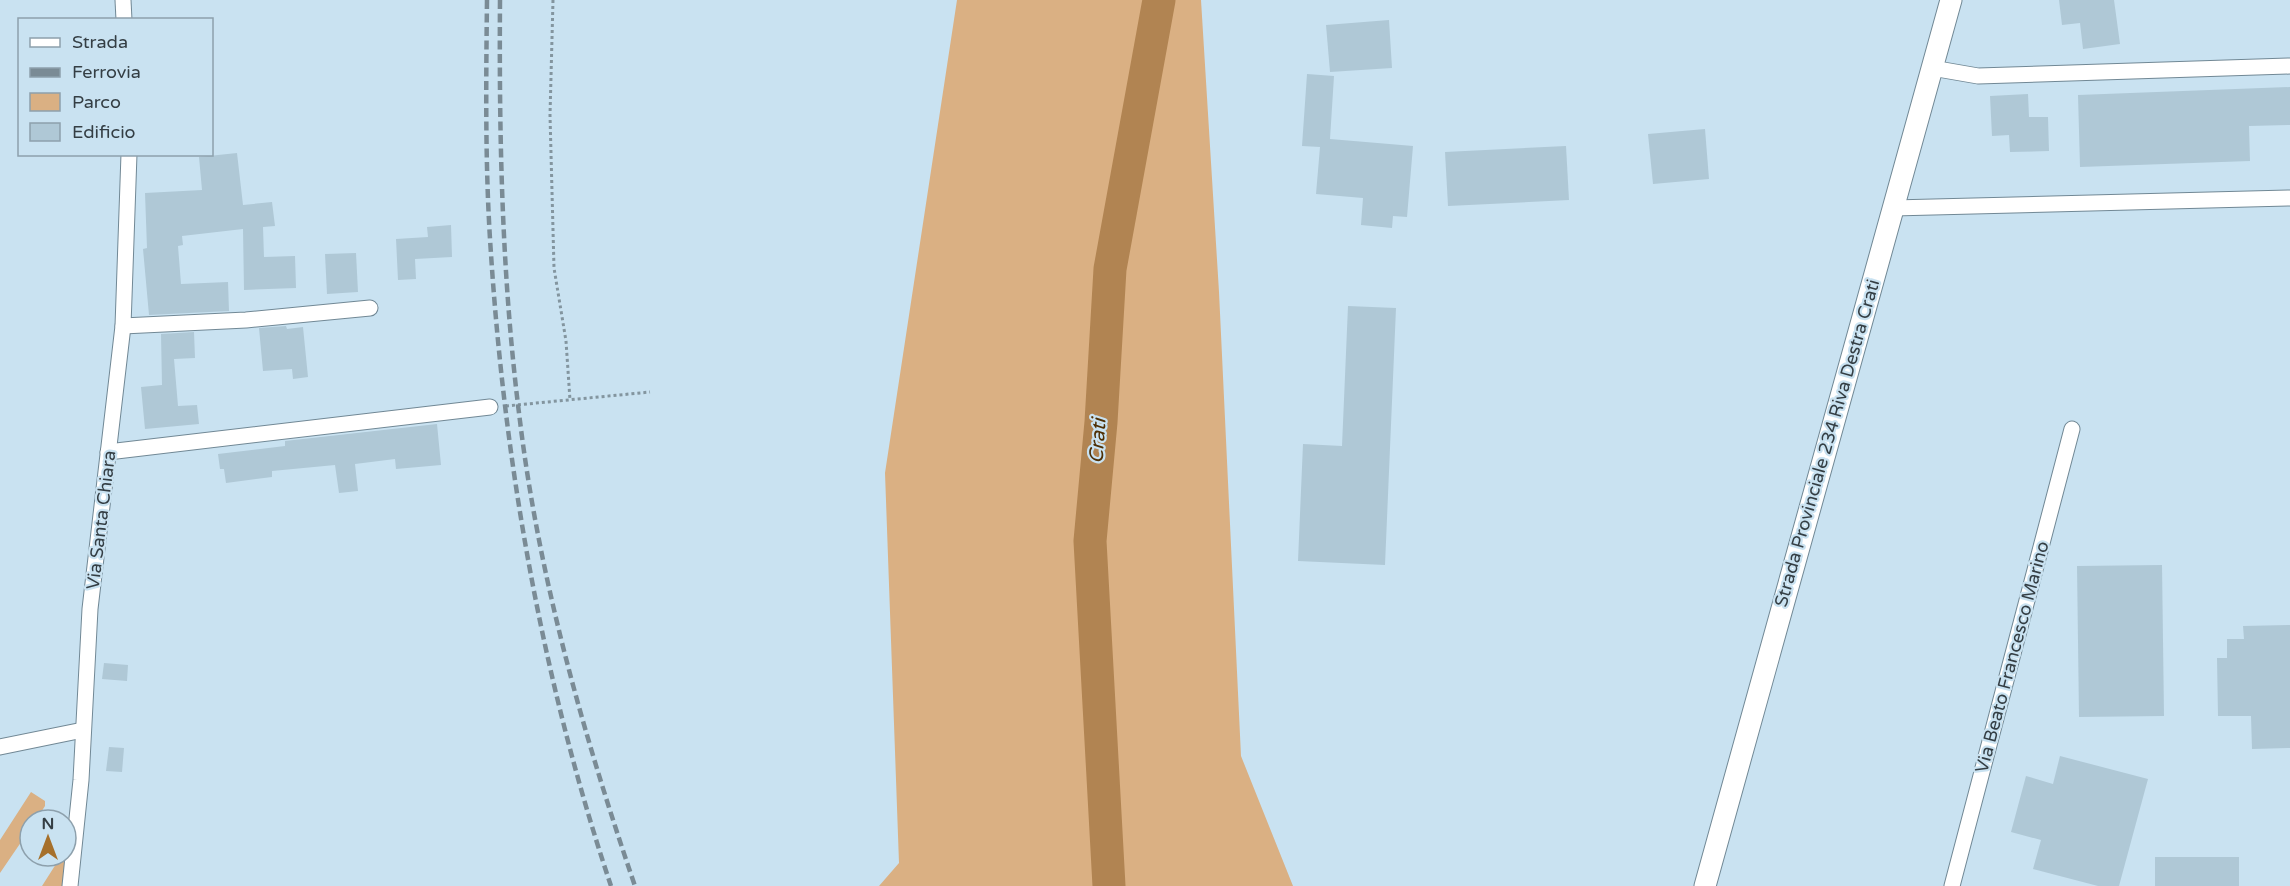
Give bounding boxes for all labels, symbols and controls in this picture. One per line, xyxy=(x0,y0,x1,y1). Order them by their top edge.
legend xyxy=(18,18,213,156)
text: Strada xyxy=(72,31,128,53)
text: Ferrovia xyxy=(72,61,141,83)
text: Parco xyxy=(72,91,121,113)
text: Edificio xyxy=(72,121,136,143)
street label: Strada Provinciale 234 Riva Destra Crati xyxy=(1770,277,1884,609)
water label: Crati xyxy=(1084,415,1112,464)
street label: Via Santa Chiara xyxy=(82,449,120,591)
street label: Via Beato Francesco Marino xyxy=(1970,539,2054,775)
north arrow xyxy=(18,808,78,868)
text: N xyxy=(42,814,54,834)

